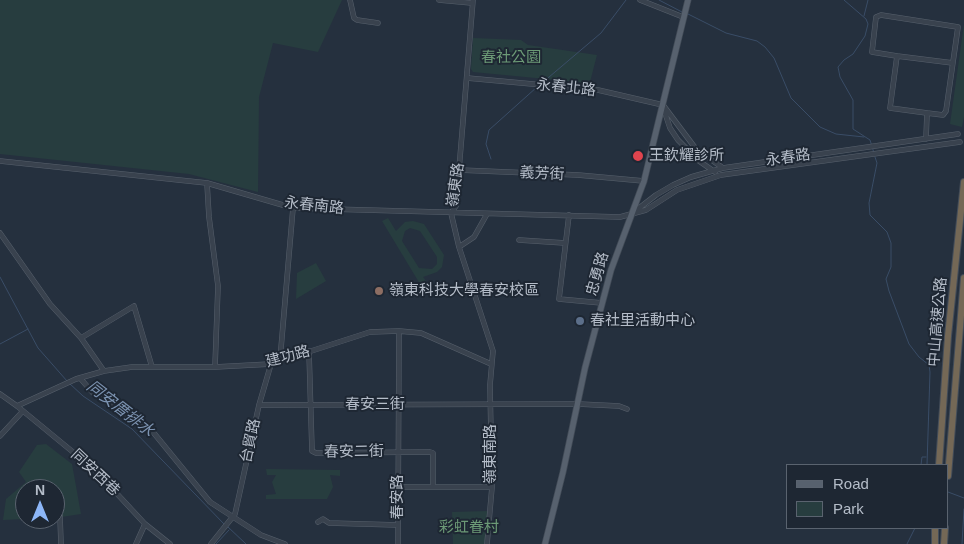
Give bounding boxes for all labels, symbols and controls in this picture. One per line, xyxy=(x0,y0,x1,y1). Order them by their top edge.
park label: 春社公園 xyxy=(481,49,541,67)
street label: 永春北路 xyxy=(535,76,597,100)
street label: 永春路 xyxy=(764,146,812,170)
place label: 王欽耀診所 xyxy=(649,147,724,165)
marker: 王欽耀診所 xyxy=(631,149,645,163)
street label: 嶺東路 xyxy=(444,161,468,209)
street label: 義芳街 xyxy=(519,164,565,184)
street label: 永春南路 xyxy=(283,194,345,218)
street label: 忠勇路 xyxy=(583,250,613,298)
street label: 中山高速公路 xyxy=(925,276,951,368)
place label: 嶺東科技大學春安校區 xyxy=(389,282,539,300)
marker: 嶺東科技大學春安校區 xyxy=(373,285,385,297)
place label: 春社里活動中心 xyxy=(590,312,695,330)
marker: 春社里活動中心 xyxy=(574,315,586,327)
street label: 建功路 xyxy=(264,342,312,372)
water label: 同安厝排水 xyxy=(83,377,157,441)
street label: 春安三街 xyxy=(345,396,405,414)
street label: 台貿路 xyxy=(238,417,264,465)
street label: 嶺東南路 xyxy=(482,424,500,484)
street label: 春安二街 xyxy=(324,442,384,462)
street label: 同安西巷 xyxy=(67,446,123,500)
legend xyxy=(786,464,949,529)
street label: 春安路 xyxy=(389,475,407,519)
text: Road xyxy=(833,475,869,492)
north arrow xyxy=(15,479,65,529)
text: N xyxy=(35,482,45,498)
text: Park xyxy=(833,500,864,517)
park label: 彩虹眷村 xyxy=(439,519,499,537)

